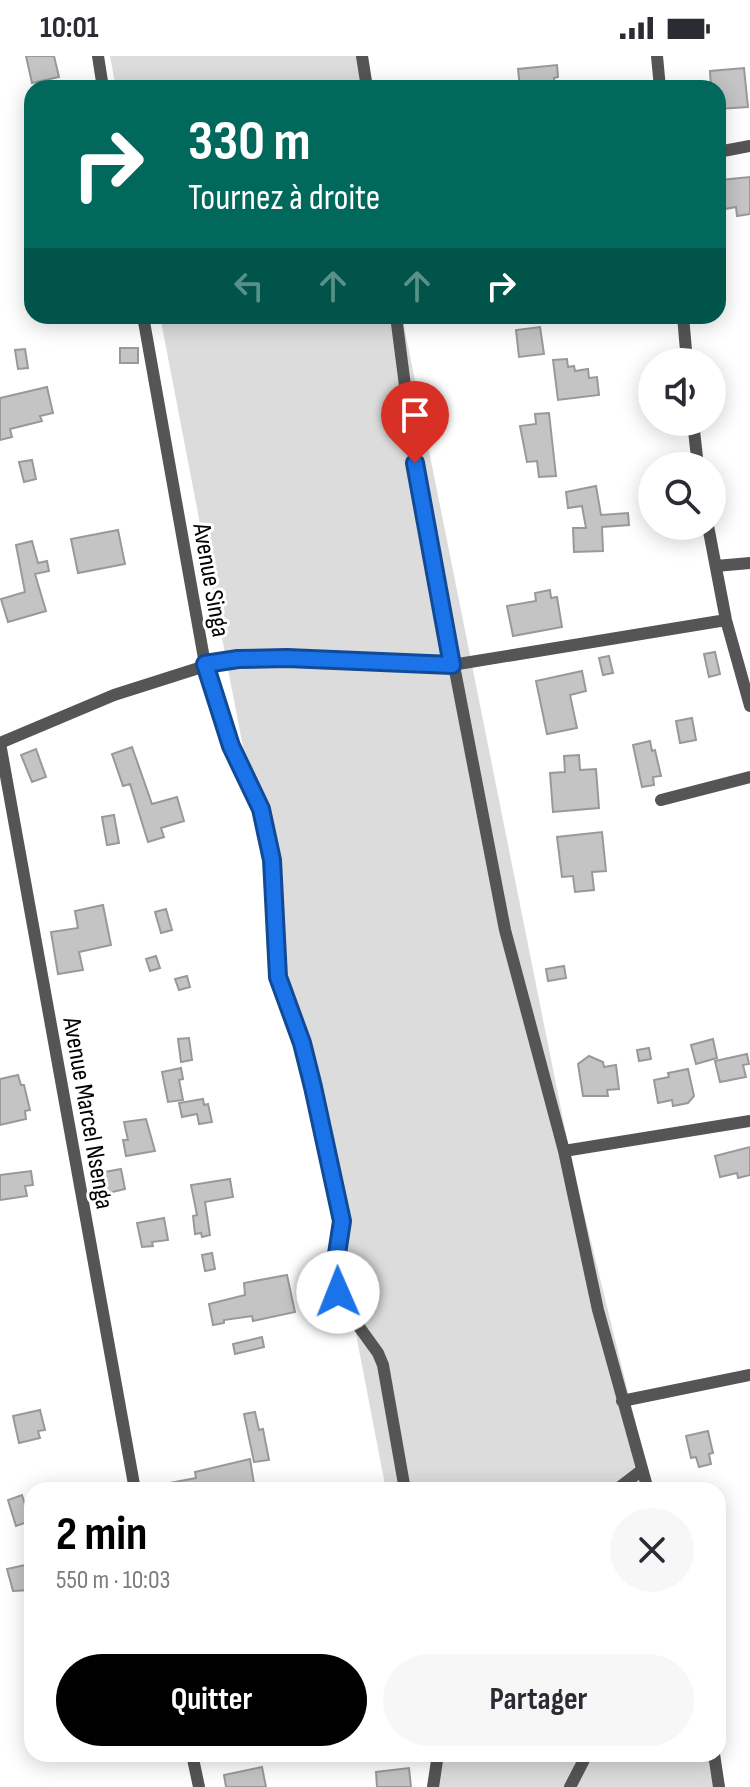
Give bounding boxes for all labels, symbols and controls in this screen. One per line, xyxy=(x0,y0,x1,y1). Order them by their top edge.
text: 10:01 xyxy=(40,10,98,46)
text: 330 m xyxy=(188,109,311,176)
icon: right xyxy=(56,112,160,216)
text: Tournez à droite xyxy=(188,177,380,220)
icon: left xyxy=(227,264,271,308)
icon: ahead xyxy=(311,264,355,308)
icon: ahead xyxy=(395,264,439,308)
icon: right xyxy=(479,264,523,308)
map controls xyxy=(638,348,726,540)
button: sound xyxy=(638,348,726,436)
pin xyxy=(381,381,449,463)
icon: arrive xyxy=(393,393,437,437)
button: search xyxy=(638,452,726,540)
street label: Avenue Singa xyxy=(185,520,236,640)
street label: Avenue Marcel Nsenga xyxy=(55,1014,120,1212)
position arrow xyxy=(296,1250,380,1334)
text: 2 min xyxy=(56,1506,147,1563)
button: close xyxy=(610,1508,694,1592)
text: 550 m · 10:03 xyxy=(56,1565,170,1596)
button: Quitter xyxy=(56,1654,367,1746)
button: Partager xyxy=(383,1654,694,1746)

